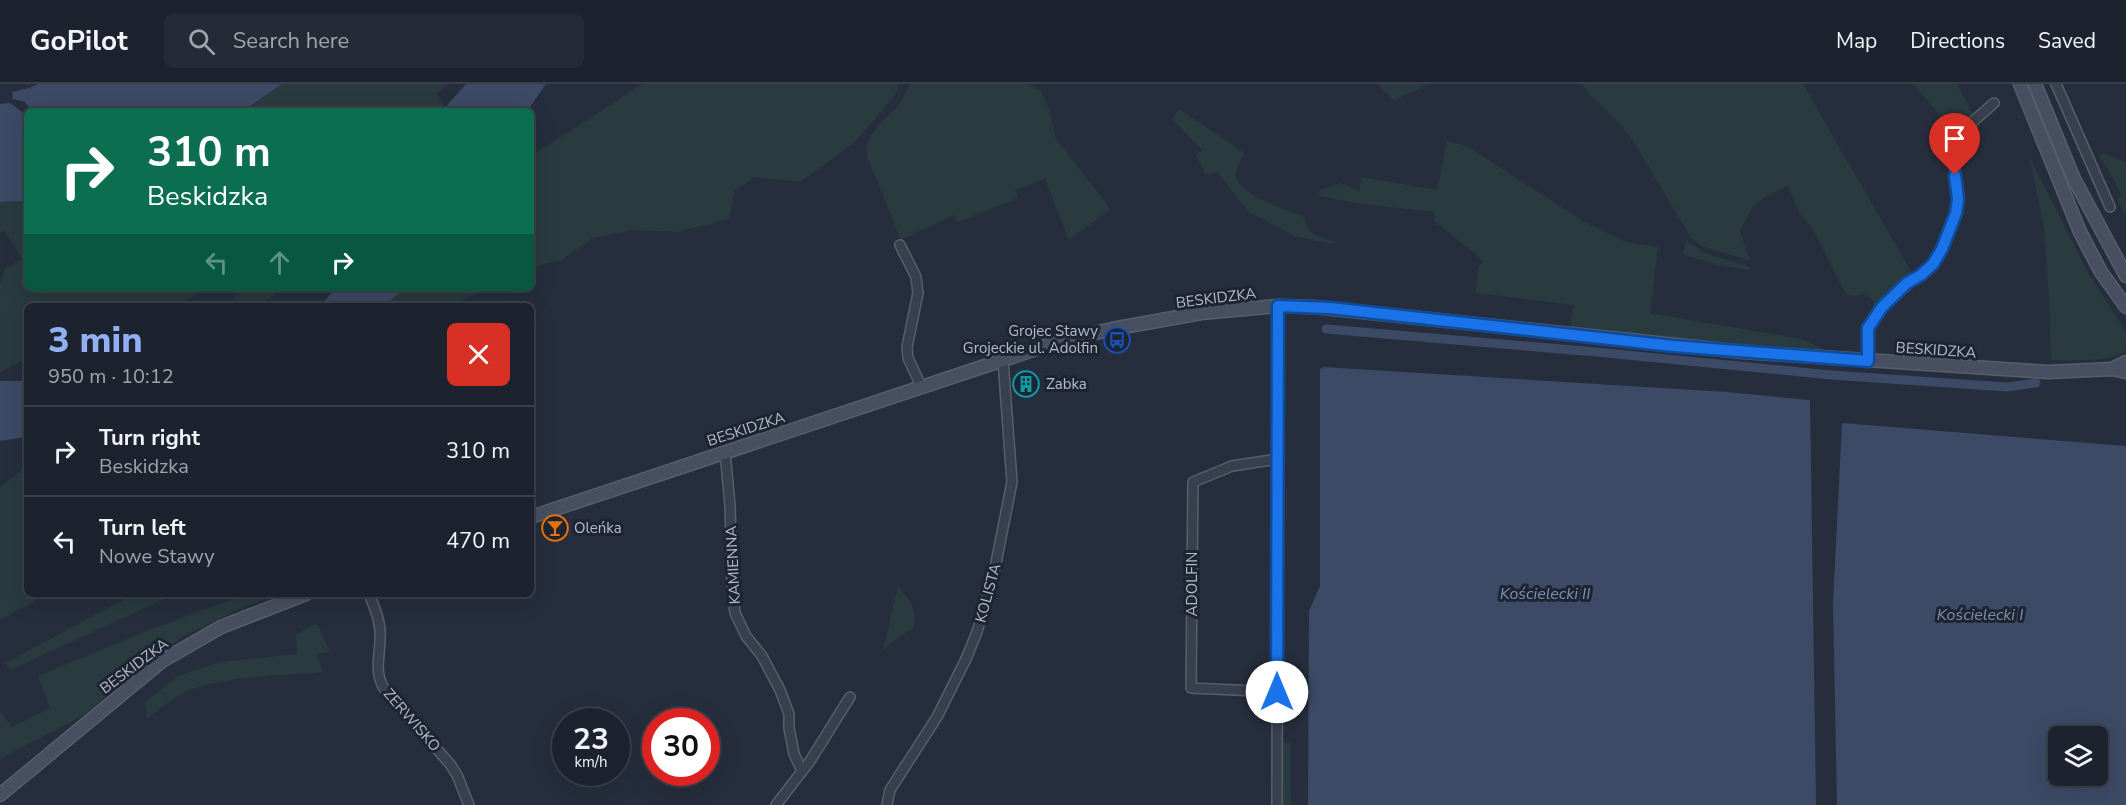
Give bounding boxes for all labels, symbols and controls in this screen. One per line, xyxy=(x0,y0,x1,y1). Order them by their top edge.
search box xyxy=(164,14,584,68)
text: GoPilot xyxy=(30,22,128,60)
icon: search xyxy=(185,25,218,58)
text: Search here xyxy=(233,26,349,56)
text: Map xyxy=(1836,27,1877,55)
text: Directions xyxy=(1910,27,2005,55)
text: Saved xyxy=(2038,27,2096,55)
pin xyxy=(1929,113,1980,175)
icon: arrive xyxy=(1938,122,1971,155)
text: 310 m xyxy=(147,124,271,181)
icon: right xyxy=(48,132,126,210)
text: Beskidzka xyxy=(147,178,268,215)
icon: left xyxy=(200,246,233,279)
icon: ahead xyxy=(263,246,296,279)
icon: right xyxy=(326,246,359,279)
street label: BESKIDZKA xyxy=(1175,283,1257,313)
text: 3 min xyxy=(48,316,143,365)
place label: Grojec Stawy Grojeckie ul. Adolfin xyxy=(963,321,1098,358)
button: close xyxy=(447,323,510,386)
bus stop icon: Grojec Stawy Grojeckie ul. Adolfin xyxy=(1102,325,1132,355)
street label: BESKIDZKA xyxy=(1895,337,1977,363)
text: 950 m · 10:12 xyxy=(48,363,174,390)
building icon: Zabka xyxy=(1011,369,1041,399)
place label: Zabka xyxy=(1046,374,1087,394)
street label: BESKIDZKA xyxy=(704,407,788,451)
text: Turn right xyxy=(99,423,200,453)
icon: right xyxy=(48,435,81,468)
text: 310 m xyxy=(446,436,510,466)
text: Beskidzka xyxy=(99,453,189,480)
text: Turn left xyxy=(99,513,186,543)
bar icon: Oleńka xyxy=(540,513,570,543)
place label: Oleńka xyxy=(574,518,622,538)
icon: left xyxy=(48,525,81,558)
street label: KAMIENNA xyxy=(721,525,745,605)
text: 470 m xyxy=(446,526,510,556)
text: Nowe Stawy xyxy=(99,543,214,570)
street label: ADOLFIN xyxy=(1182,552,1202,616)
street label: KOLISTA xyxy=(971,561,1005,625)
water label: Kościelecki II xyxy=(1500,583,1590,605)
water label: Kościelecki I xyxy=(1937,604,2023,626)
street label: BESKIDZKA xyxy=(96,634,172,698)
position arrow xyxy=(1245,660,1309,724)
street label: ZERWISKO xyxy=(379,684,445,756)
speed limit sign: 30 xyxy=(642,708,720,786)
text: 23 xyxy=(573,719,609,760)
map controls xyxy=(2048,726,2108,786)
button: layers xyxy=(2048,726,2108,786)
text: km/h xyxy=(574,752,608,772)

